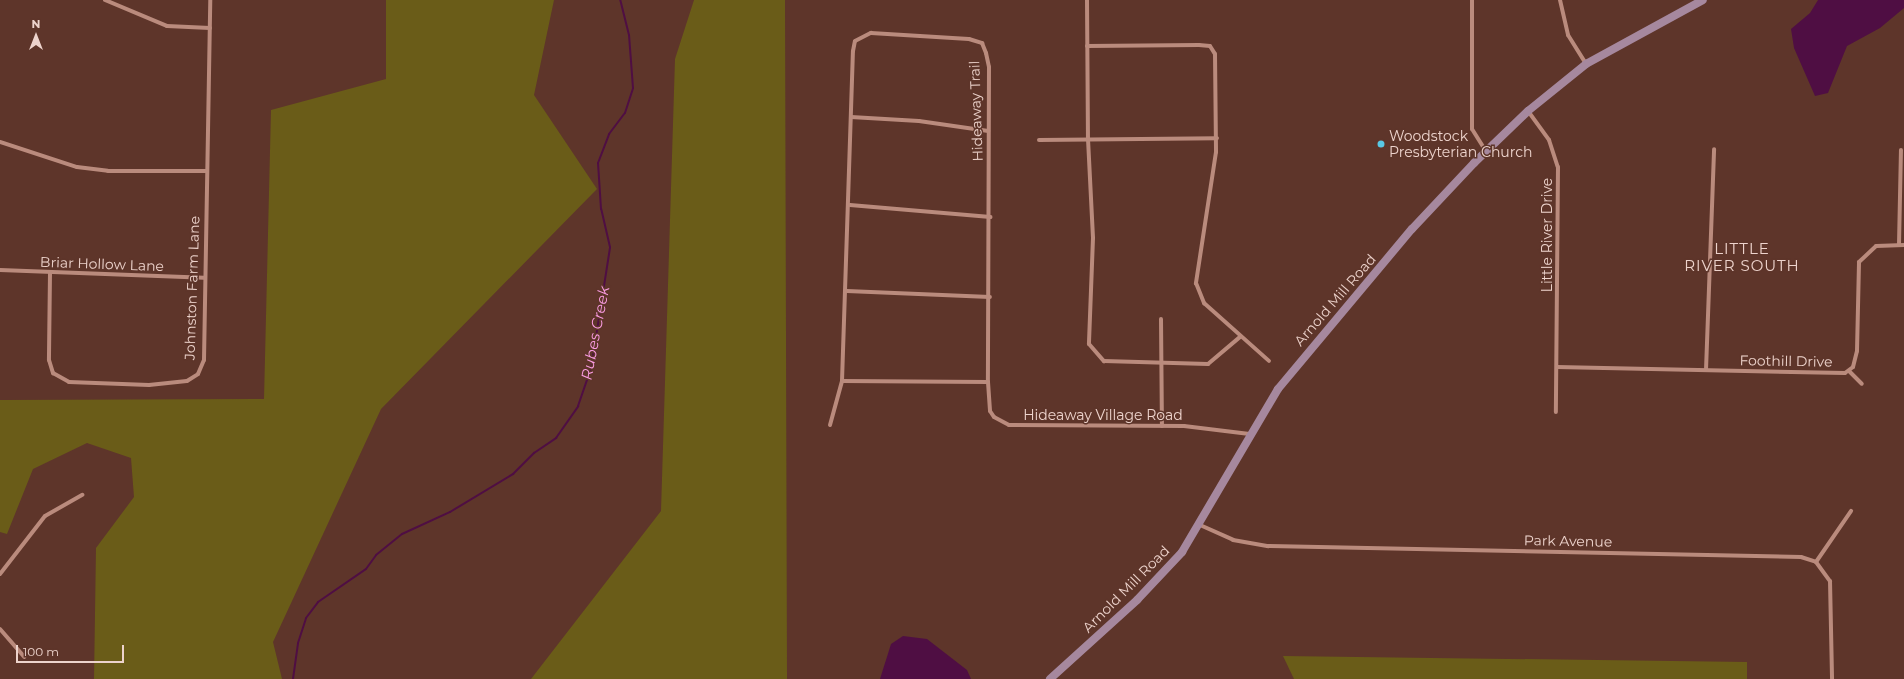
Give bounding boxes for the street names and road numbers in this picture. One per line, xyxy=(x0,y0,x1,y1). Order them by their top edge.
street label: Hideaway Trail xyxy=(966,60,986,162)
street label: Little River Drive xyxy=(1539,178,1555,292)
street label: Johnston Farm Lane xyxy=(181,216,203,360)
street label: Arnold Mill Road xyxy=(1291,251,1379,349)
street label: Briar Hollow Lane xyxy=(40,253,164,275)
street label: Foothill Drive xyxy=(1739,352,1833,370)
street label: Hideaway Village Road xyxy=(1023,407,1183,423)
street label: Park Avenue xyxy=(1524,532,1612,550)
street label: Arnold Mill Road xyxy=(1079,542,1173,636)

